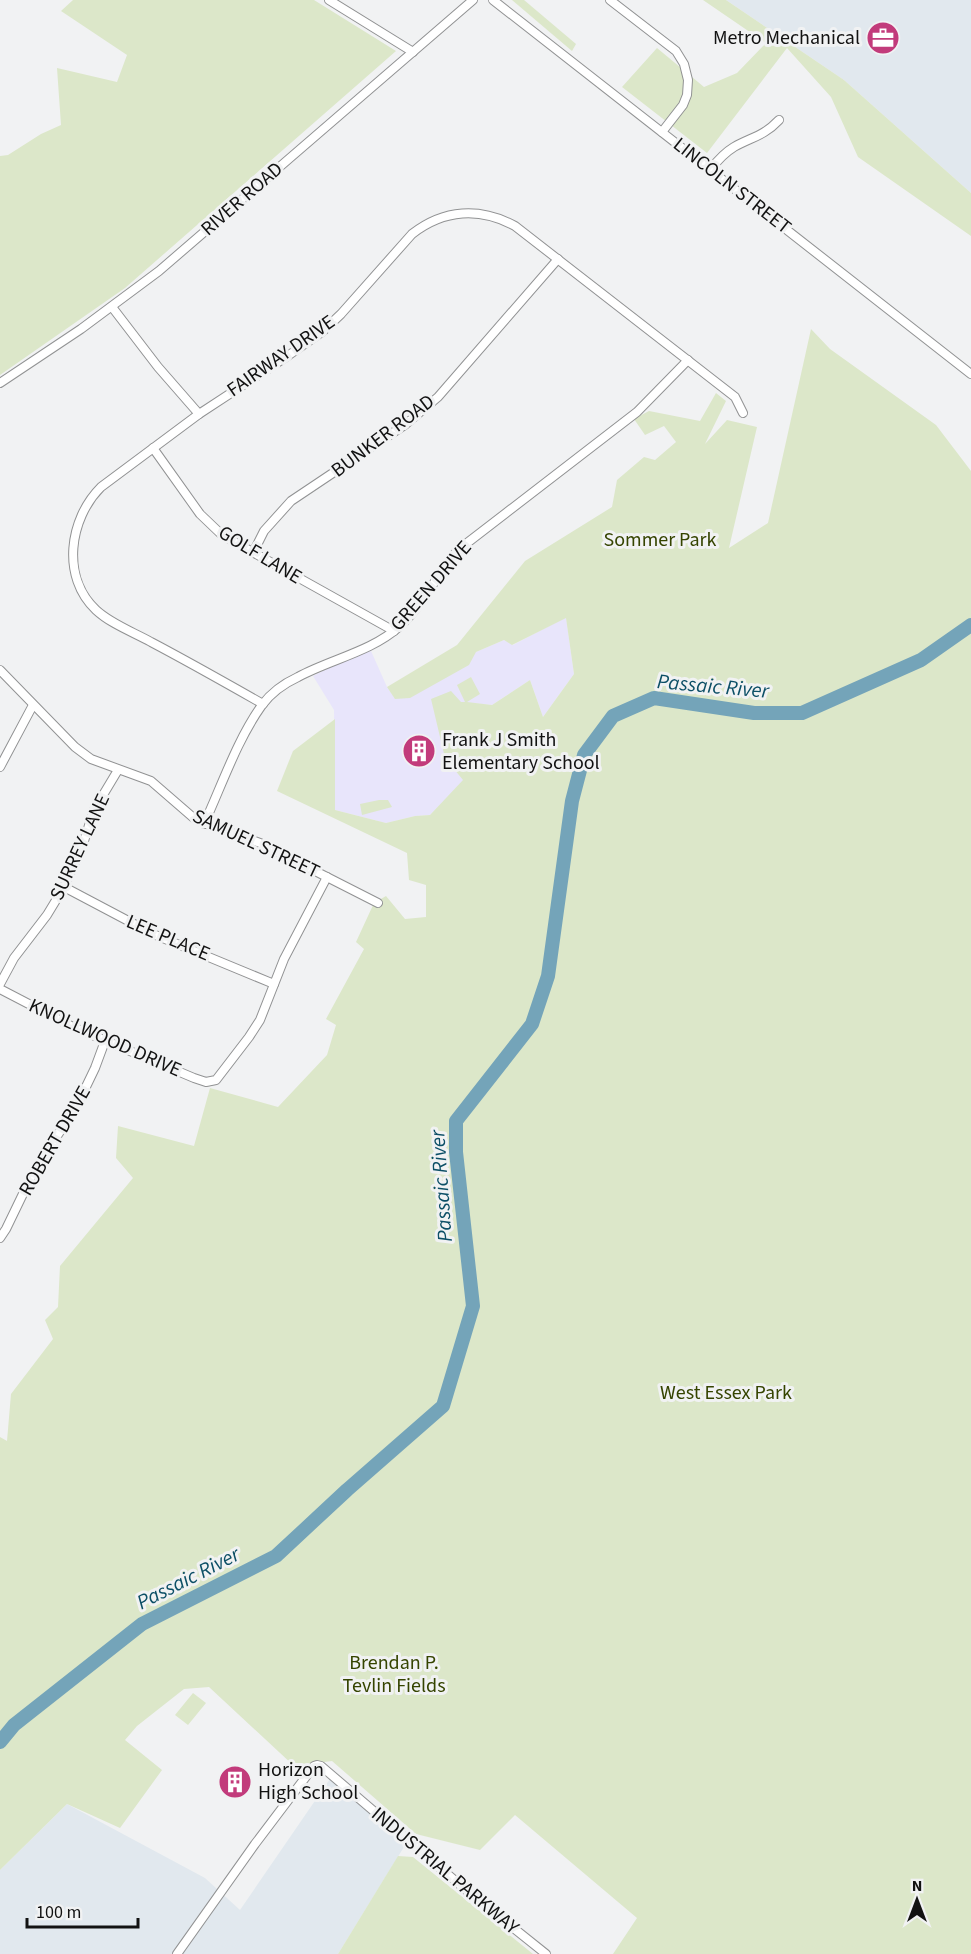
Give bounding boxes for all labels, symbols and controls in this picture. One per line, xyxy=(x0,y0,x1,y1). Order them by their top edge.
office icon: Metro Mechanical xyxy=(865,20,901,56)
place label: Metro Mechanical xyxy=(713,24,860,52)
street label: LINCOLN STREET xyxy=(667,131,797,241)
street label: RIVER ROAD xyxy=(195,155,289,243)
street label: FAIRWAY DRIVE xyxy=(221,308,341,404)
street label: BUNKER ROAD xyxy=(326,388,440,484)
street label: GOLF LANE xyxy=(213,519,307,591)
park label: Sommer Park xyxy=(604,526,717,554)
street label: GREEN DRIVE xyxy=(384,535,478,637)
water label: Passaic River xyxy=(656,666,771,706)
place label: Frank J Smith Elementary School xyxy=(442,726,600,777)
building icon: Frank J Smith Elementary School xyxy=(401,733,437,769)
street label: SURREY LANE xyxy=(43,789,117,905)
street label: SAMUEL STREET xyxy=(188,802,324,886)
street label: LEE PLACE xyxy=(122,908,214,968)
street label: KNOLLWOOD DRIVE xyxy=(24,992,186,1084)
street label: ROBERT DRIVE xyxy=(12,1081,98,1201)
water label: Passaic River xyxy=(422,1128,460,1243)
park label: West Essex Park xyxy=(660,1379,792,1407)
water label: Passaic River xyxy=(131,1539,245,1617)
park label: Brendan P. Tevlin Fields xyxy=(342,1649,446,1700)
place label: Horizon High School xyxy=(258,1756,358,1807)
building icon: Horizon High School xyxy=(217,1764,253,1800)
street label: INDUSTRIAL PARKWAY xyxy=(365,1801,525,1942)
north arrow xyxy=(887,1870,947,1930)
text: N xyxy=(912,1875,922,1897)
scale bar xyxy=(27,1891,138,1929)
text: 100 m xyxy=(36,1900,81,1925)

